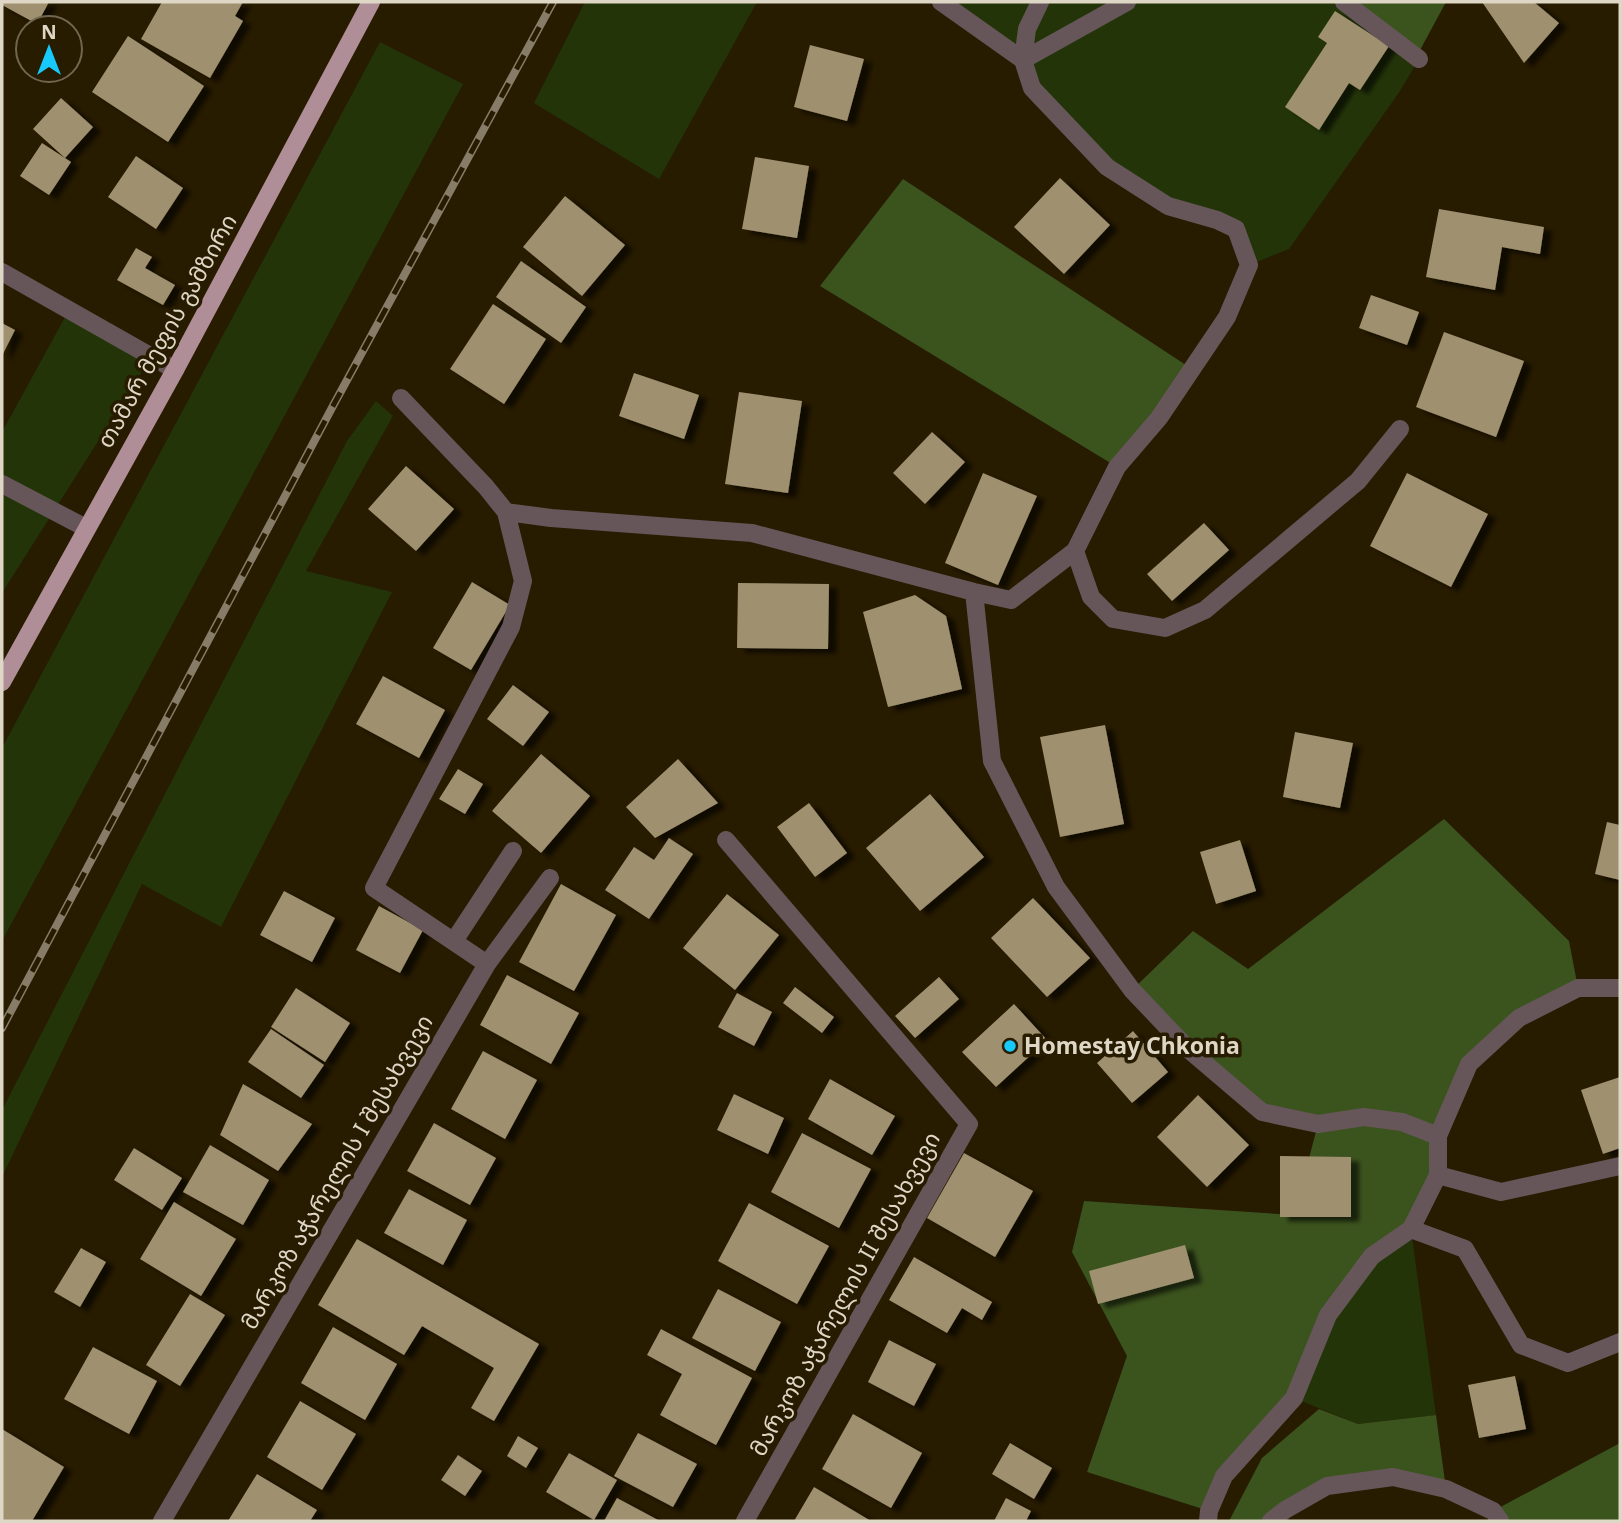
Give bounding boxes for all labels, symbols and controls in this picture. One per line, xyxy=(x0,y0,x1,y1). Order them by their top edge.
north arrow xyxy=(14,14,84,84)
text: N xyxy=(41,19,57,45)
street label: თამარ მეფის გამზირი xyxy=(88,208,244,453)
street label: მარკოზ აჭარელის I შესახვევი xyxy=(233,1008,440,1335)
place label: Homestay Chkonia xyxy=(1024,1029,1240,1061)
marker: Homestay Chkonia xyxy=(1002,1038,1018,1054)
street label: მარკოზ აჭარელის II შესახვევი xyxy=(741,1126,947,1462)

